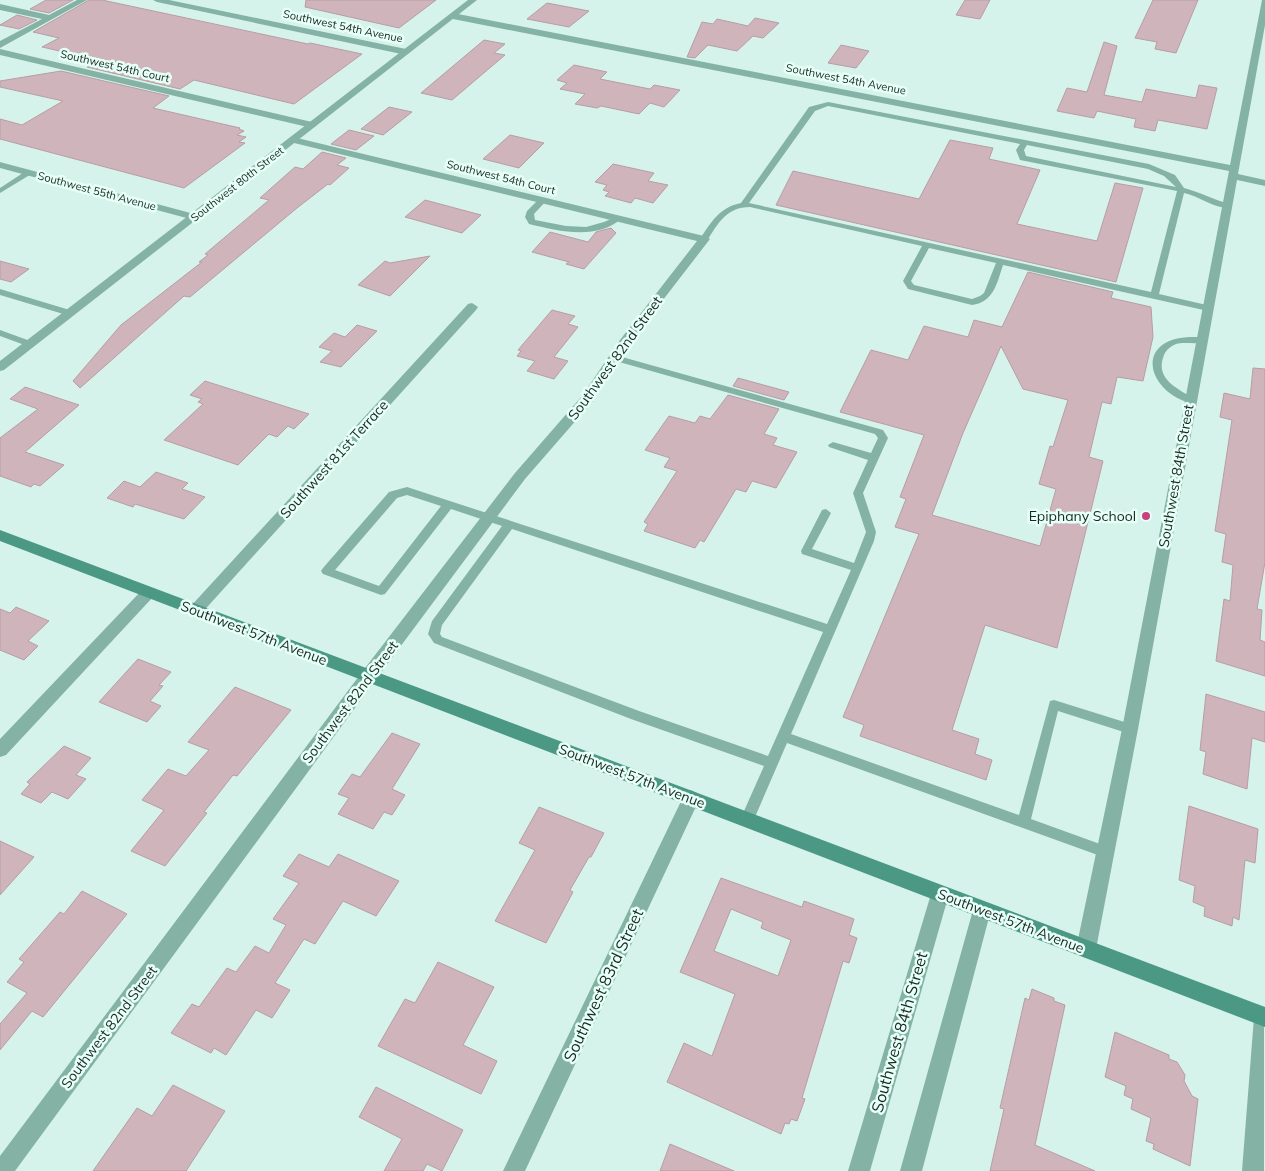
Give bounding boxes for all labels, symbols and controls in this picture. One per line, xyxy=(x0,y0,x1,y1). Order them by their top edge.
street label: Southwest 54th Avenue xyxy=(282,6,404,46)
street label: Southwest 54th Court xyxy=(59,47,171,85)
street label: Southwest 54th Avenue xyxy=(785,60,907,98)
street label: Southwest 80th Street xyxy=(188,143,286,225)
street label: Southwest 54th Court xyxy=(445,157,557,197)
street label: Southwest 55th Avenue xyxy=(36,168,158,214)
street label: Southwest 82nd Street xyxy=(564,292,666,423)
street label: Southwest 81st Terrace xyxy=(276,396,392,522)
street label: Southwest 84th Street xyxy=(1155,403,1197,549)
place label: Epiphany School xyxy=(1029,507,1136,525)
marker: Epiphany School xyxy=(1140,510,1152,522)
street label: Southwest 57th Avenue xyxy=(178,597,330,669)
street label: Southwest 82nd Street xyxy=(298,637,402,767)
street label: Southwest 57th Avenue xyxy=(556,740,708,812)
street label: Southwest 57th Avenue xyxy=(935,885,1087,957)
street label: Southwest 83rd Street xyxy=(559,905,647,1065)
street label: Southwest 84th Street xyxy=(867,949,932,1115)
street label: Southwest 82nd Street xyxy=(57,962,161,1092)

